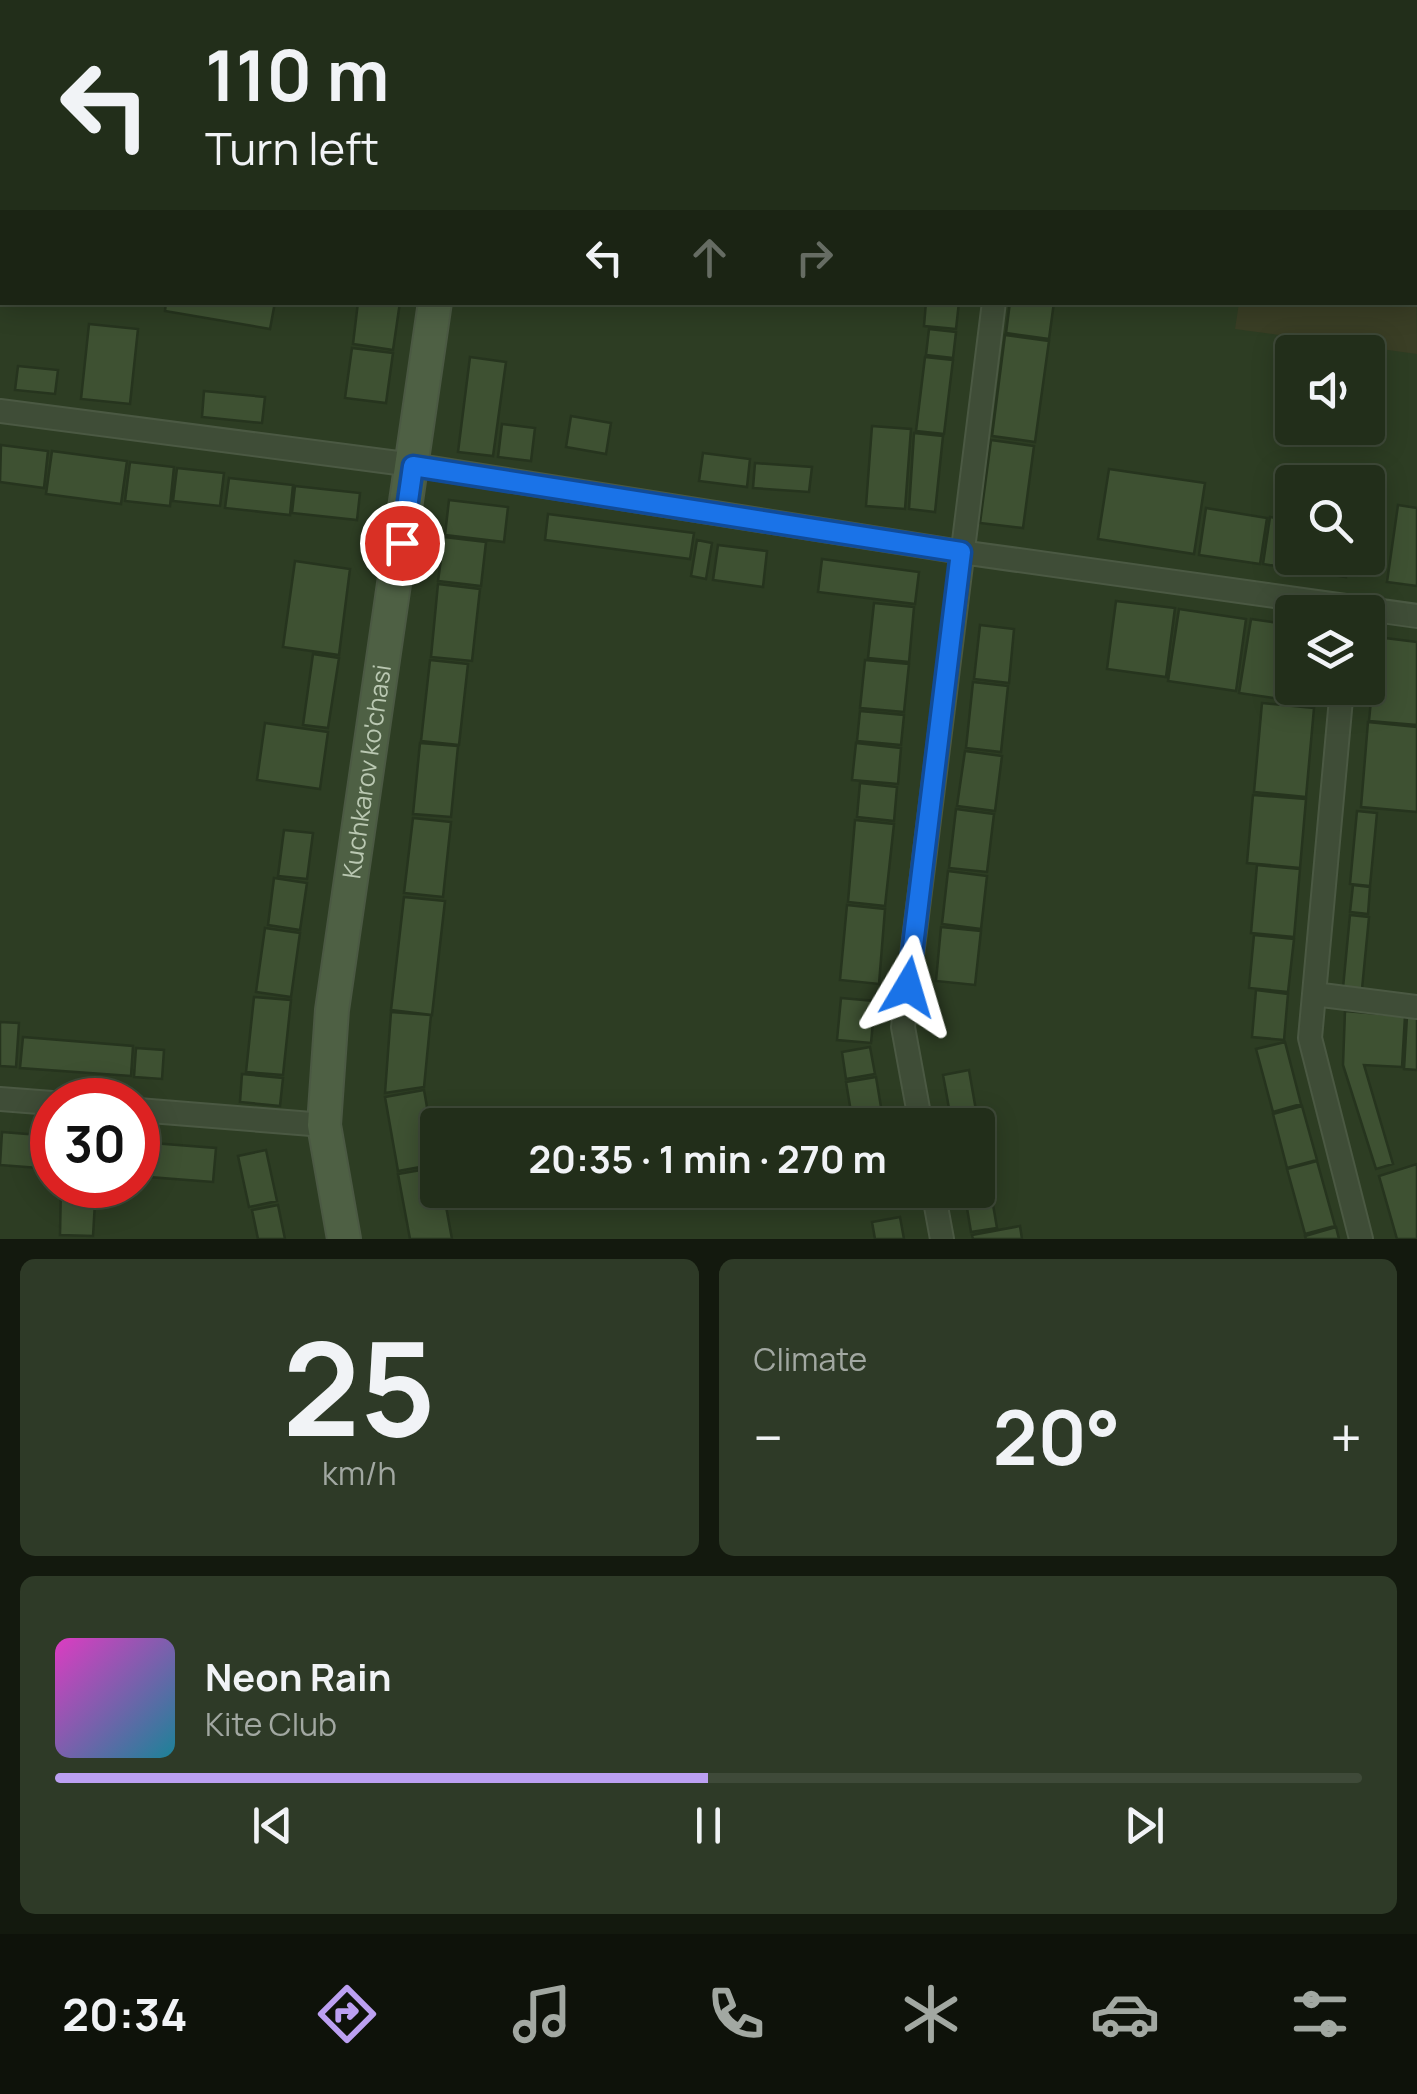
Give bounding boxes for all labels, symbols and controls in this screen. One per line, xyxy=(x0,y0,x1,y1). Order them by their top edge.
text: 110 m xyxy=(205,26,389,122)
icon: left xyxy=(40,40,170,170)
text: Turn left xyxy=(205,117,379,179)
icon: left xyxy=(577,230,632,285)
icon: ahead xyxy=(682,230,737,285)
icon: right xyxy=(787,230,842,285)
map controls xyxy=(1275,335,1385,705)
button: sound xyxy=(1275,335,1385,445)
button: search xyxy=(1275,465,1385,575)
pin xyxy=(360,501,445,586)
icon: arrive xyxy=(375,516,430,571)
button: layers xyxy=(1275,595,1385,705)
street label: Kuchkarov ko'chasi xyxy=(333,662,399,881)
position arrow xyxy=(856,935,960,1039)
speed limit sign: 30 xyxy=(30,1078,160,1208)
text: 20:35 · 1 min · 270 m xyxy=(528,1132,887,1184)
text: 25 xyxy=(282,1297,436,1475)
text: Climate xyxy=(754,1337,867,1381)
text: 20° xyxy=(993,1385,1121,1488)
text: − xyxy=(754,1399,783,1475)
text: + xyxy=(1330,1399,1362,1475)
text: km/h xyxy=(322,1451,396,1495)
text: Neon Rain xyxy=(205,1650,391,1702)
text: Kite Club xyxy=(205,1702,337,1746)
icon: previous xyxy=(245,1798,300,1853)
icon: pause xyxy=(681,1798,736,1853)
icon: next xyxy=(1117,1798,1172,1853)
icon: directions xyxy=(312,1979,382,2049)
icon: music xyxy=(507,1979,577,2049)
icon: phone xyxy=(701,1979,771,2049)
icon: climate xyxy=(896,1979,966,2049)
icon: car xyxy=(1090,1979,1160,2049)
icon: filters xyxy=(1285,1979,1355,2049)
text: 20:34 xyxy=(62,1983,188,2045)

